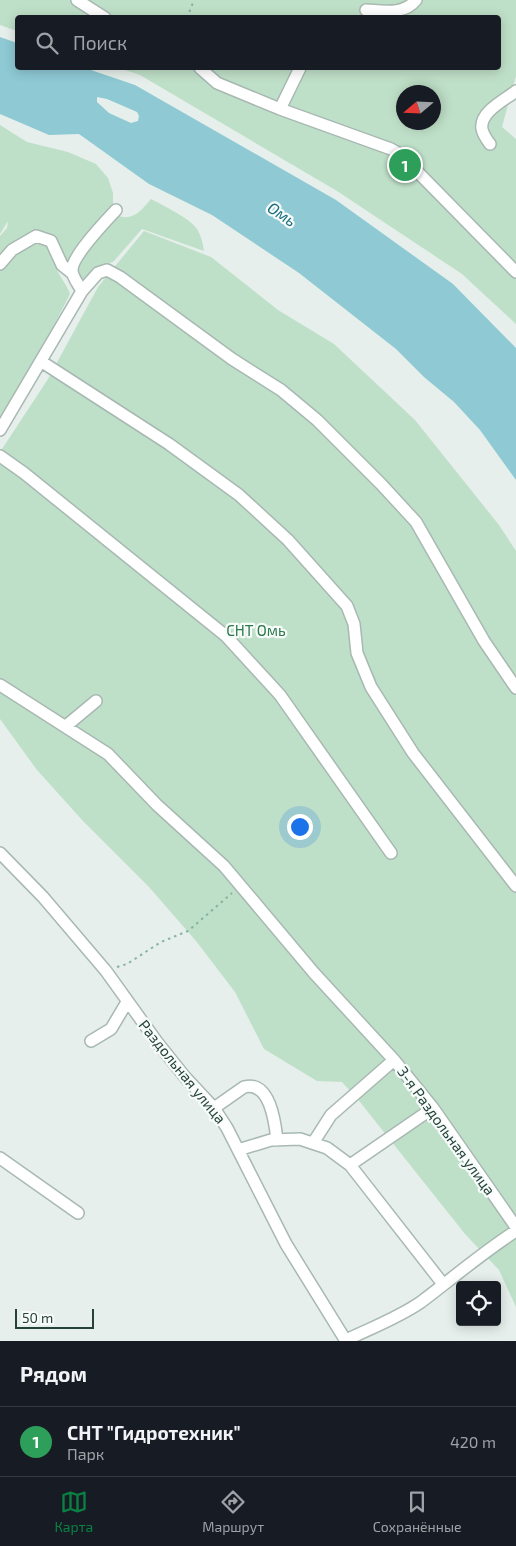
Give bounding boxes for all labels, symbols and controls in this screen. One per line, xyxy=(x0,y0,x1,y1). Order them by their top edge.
search box xyxy=(15,15,501,70)
icon: search xyxy=(33,29,61,57)
text: Поиск xyxy=(73,31,127,54)
north arrow xyxy=(396,85,441,130)
pin: 1 xyxy=(389,146,421,184)
water label: Омь xyxy=(264,197,300,230)
park label: СНТ Омь xyxy=(226,621,286,639)
your location xyxy=(287,814,313,840)
street label: Раздольная улица xyxy=(135,1016,230,1128)
street label: 3-я Раздольная улица xyxy=(393,1062,500,1199)
map controls xyxy=(456,1281,501,1326)
button: locate xyxy=(456,1281,501,1326)
scale bar xyxy=(15,1306,94,1329)
text: 50 m xyxy=(22,1309,53,1326)
text: Рядом xyxy=(20,1361,87,1386)
text: СНТ "Гидротехник" xyxy=(67,1421,241,1444)
text: 1 xyxy=(33,1432,39,1451)
text: 420 m xyxy=(450,1432,496,1451)
text: Парк xyxy=(67,1444,104,1463)
tab: Карта xyxy=(54,1488,93,1535)
tab: Маршрут xyxy=(202,1488,264,1535)
tab: Сохранённые xyxy=(373,1488,462,1535)

